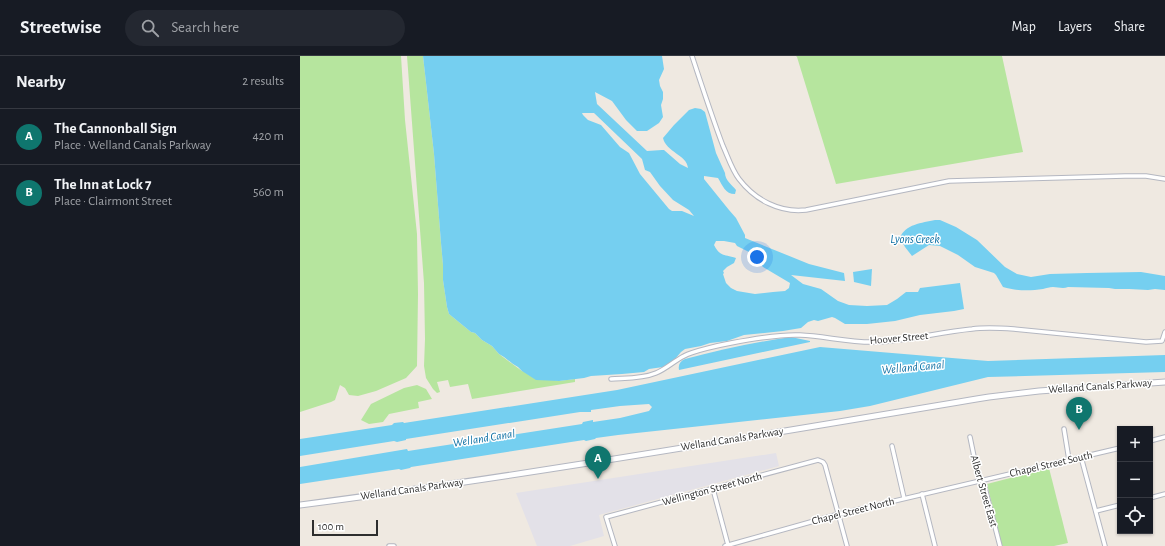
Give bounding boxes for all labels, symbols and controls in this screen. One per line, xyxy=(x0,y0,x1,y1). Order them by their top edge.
search box xyxy=(125,10,405,46)
icon: search xyxy=(139,17,161,39)
text: Streetwise xyxy=(20,18,101,37)
text: Search here xyxy=(171,20,239,35)
text: Map xyxy=(1011,20,1036,34)
text: Layers xyxy=(1058,20,1092,34)
text: Share xyxy=(1114,20,1145,34)
text: Nearby xyxy=(16,73,66,90)
text: 2 results xyxy=(242,75,284,88)
text: The Cannonball Sign xyxy=(54,121,177,136)
text: A xyxy=(25,130,33,143)
text: 420 m xyxy=(252,130,284,143)
text: Place · Welland Canals Parkway xyxy=(54,139,211,152)
text: The Inn at Lock 7 xyxy=(54,177,152,192)
text: B xyxy=(25,186,33,199)
text: 560 m xyxy=(253,186,284,199)
text: Place · Clairmont Street xyxy=(54,195,172,208)
water label: Lyons Creek xyxy=(890,233,940,245)
your location xyxy=(747,247,767,267)
street label: Hoover Street xyxy=(869,330,929,346)
water label: Welland Canal xyxy=(881,358,945,376)
street label: Welland Canals Parkway xyxy=(1048,377,1153,395)
pin: B xyxy=(1066,397,1092,430)
street label: Welland Canals Parkway xyxy=(680,425,784,453)
map controls xyxy=(1117,426,1153,534)
button: + xyxy=(1117,426,1153,462)
water label: Welland Canal xyxy=(452,427,516,449)
pin: A xyxy=(585,446,611,479)
street label: Chapel Street South xyxy=(1009,449,1093,479)
street label: Albert Street East xyxy=(968,454,1000,529)
button: − xyxy=(1117,462,1153,498)
street label: Wellington Street North xyxy=(661,470,763,508)
street label: Welland Canals Parkway xyxy=(360,476,465,502)
street label: Chapel Street North xyxy=(811,495,895,527)
button: locate xyxy=(1117,498,1153,534)
scale bar xyxy=(312,518,378,537)
text: 100 m xyxy=(318,521,344,532)

